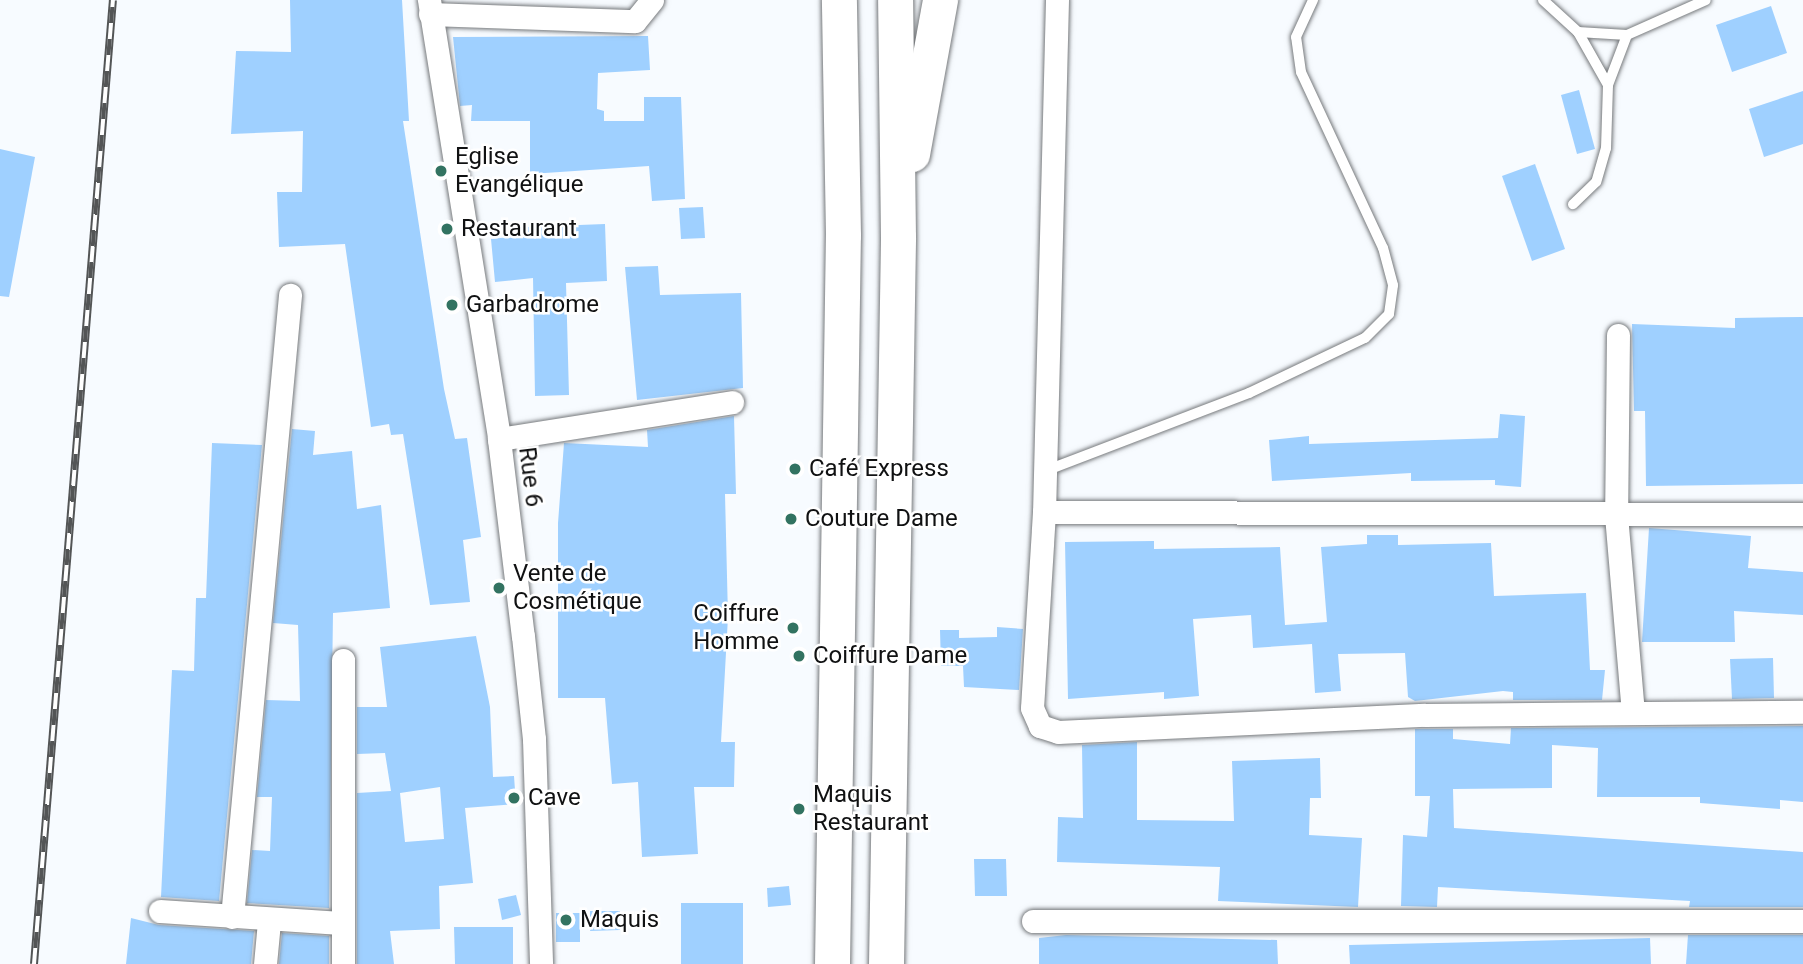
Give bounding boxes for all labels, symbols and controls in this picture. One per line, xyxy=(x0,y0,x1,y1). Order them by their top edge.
place label: Eglise Evangélique xyxy=(455,143,584,199)
marker: Eglise Evangélique xyxy=(433,163,449,179)
place label: Restaurant xyxy=(461,215,577,243)
marker: Restaurant xyxy=(439,221,455,237)
place label: Garbadrome xyxy=(466,291,599,319)
marker: Garbadrome xyxy=(444,297,460,313)
street label: Rue 6 xyxy=(512,445,548,509)
place label: Café Express xyxy=(809,455,949,483)
marker: Café Express xyxy=(787,461,803,477)
place label: Couture Dame xyxy=(805,505,958,533)
marker: Couture Dame xyxy=(783,511,799,527)
place label: Vente de Cosmétique xyxy=(513,560,642,616)
marker: Vente de Cosmétique xyxy=(491,580,507,596)
place label: Coiffure Homme xyxy=(693,600,779,656)
marker: Coiffure Homme xyxy=(785,620,801,636)
place label: Coiffure Dame xyxy=(813,642,967,670)
marker: Coiffure Dame xyxy=(791,648,807,664)
place label: Maquis Restaurant xyxy=(813,781,929,837)
place label: Cave xyxy=(528,784,581,812)
marker: Cave xyxy=(506,790,522,806)
marker: Maquis Restaurant xyxy=(791,801,807,817)
place label: Maquis xyxy=(580,906,659,934)
marker: Maquis xyxy=(558,912,574,928)

